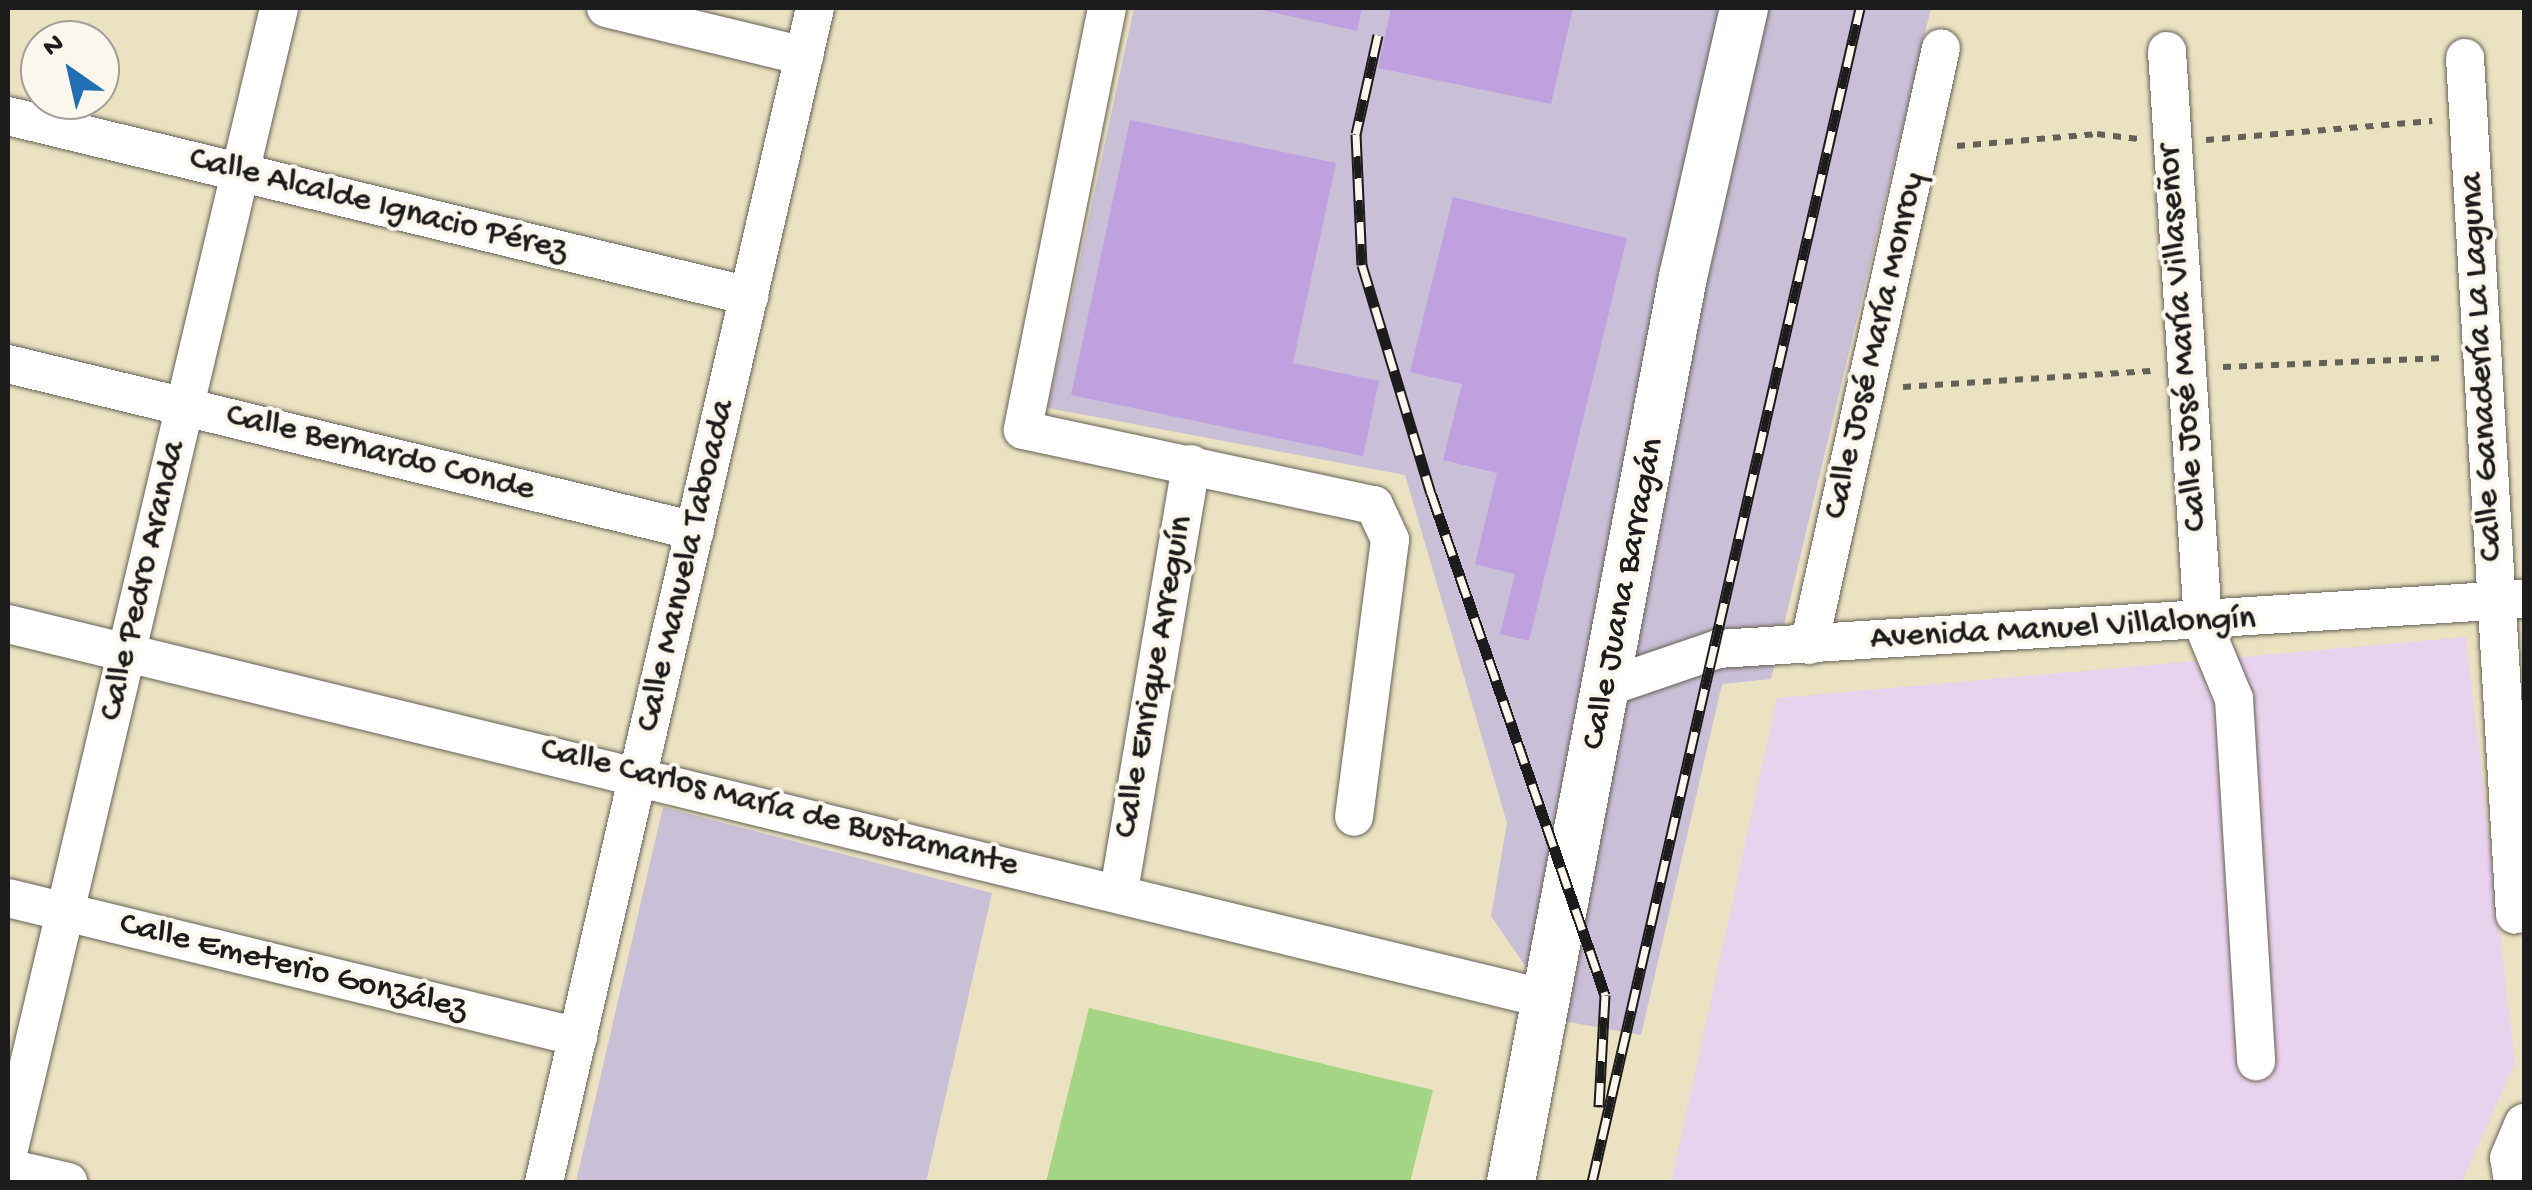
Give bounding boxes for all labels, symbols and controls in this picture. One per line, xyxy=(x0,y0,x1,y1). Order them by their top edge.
north arrow xyxy=(20,20,120,120)
text: N xyxy=(37,28,71,65)
street label: Calle Alcalde Ignacio Pérez xyxy=(185,139,571,273)
street label: Calle José María Villaseñor xyxy=(2150,143,2218,533)
street label: Calle José María Monroy xyxy=(1816,169,1936,523)
street label: Calle Ganadería La Laguna xyxy=(2452,172,2514,562)
street label: Calle Bernardo Conde xyxy=(221,395,539,513)
street label: Calle Manuela Taboada xyxy=(628,396,746,736)
street label: Calle Juana Barragán xyxy=(1574,435,1676,753)
street label: Calle Pedro Aranda xyxy=(91,437,197,725)
street label: Calle Enrique Arreguín xyxy=(1106,513,1204,841)
street label: Avenida Manuel Villalongín xyxy=(1869,599,2257,661)
street label: Calle Carlos María de Bustamante xyxy=(536,729,1022,889)
street label: Calle Emeterio González xyxy=(115,904,471,1032)

